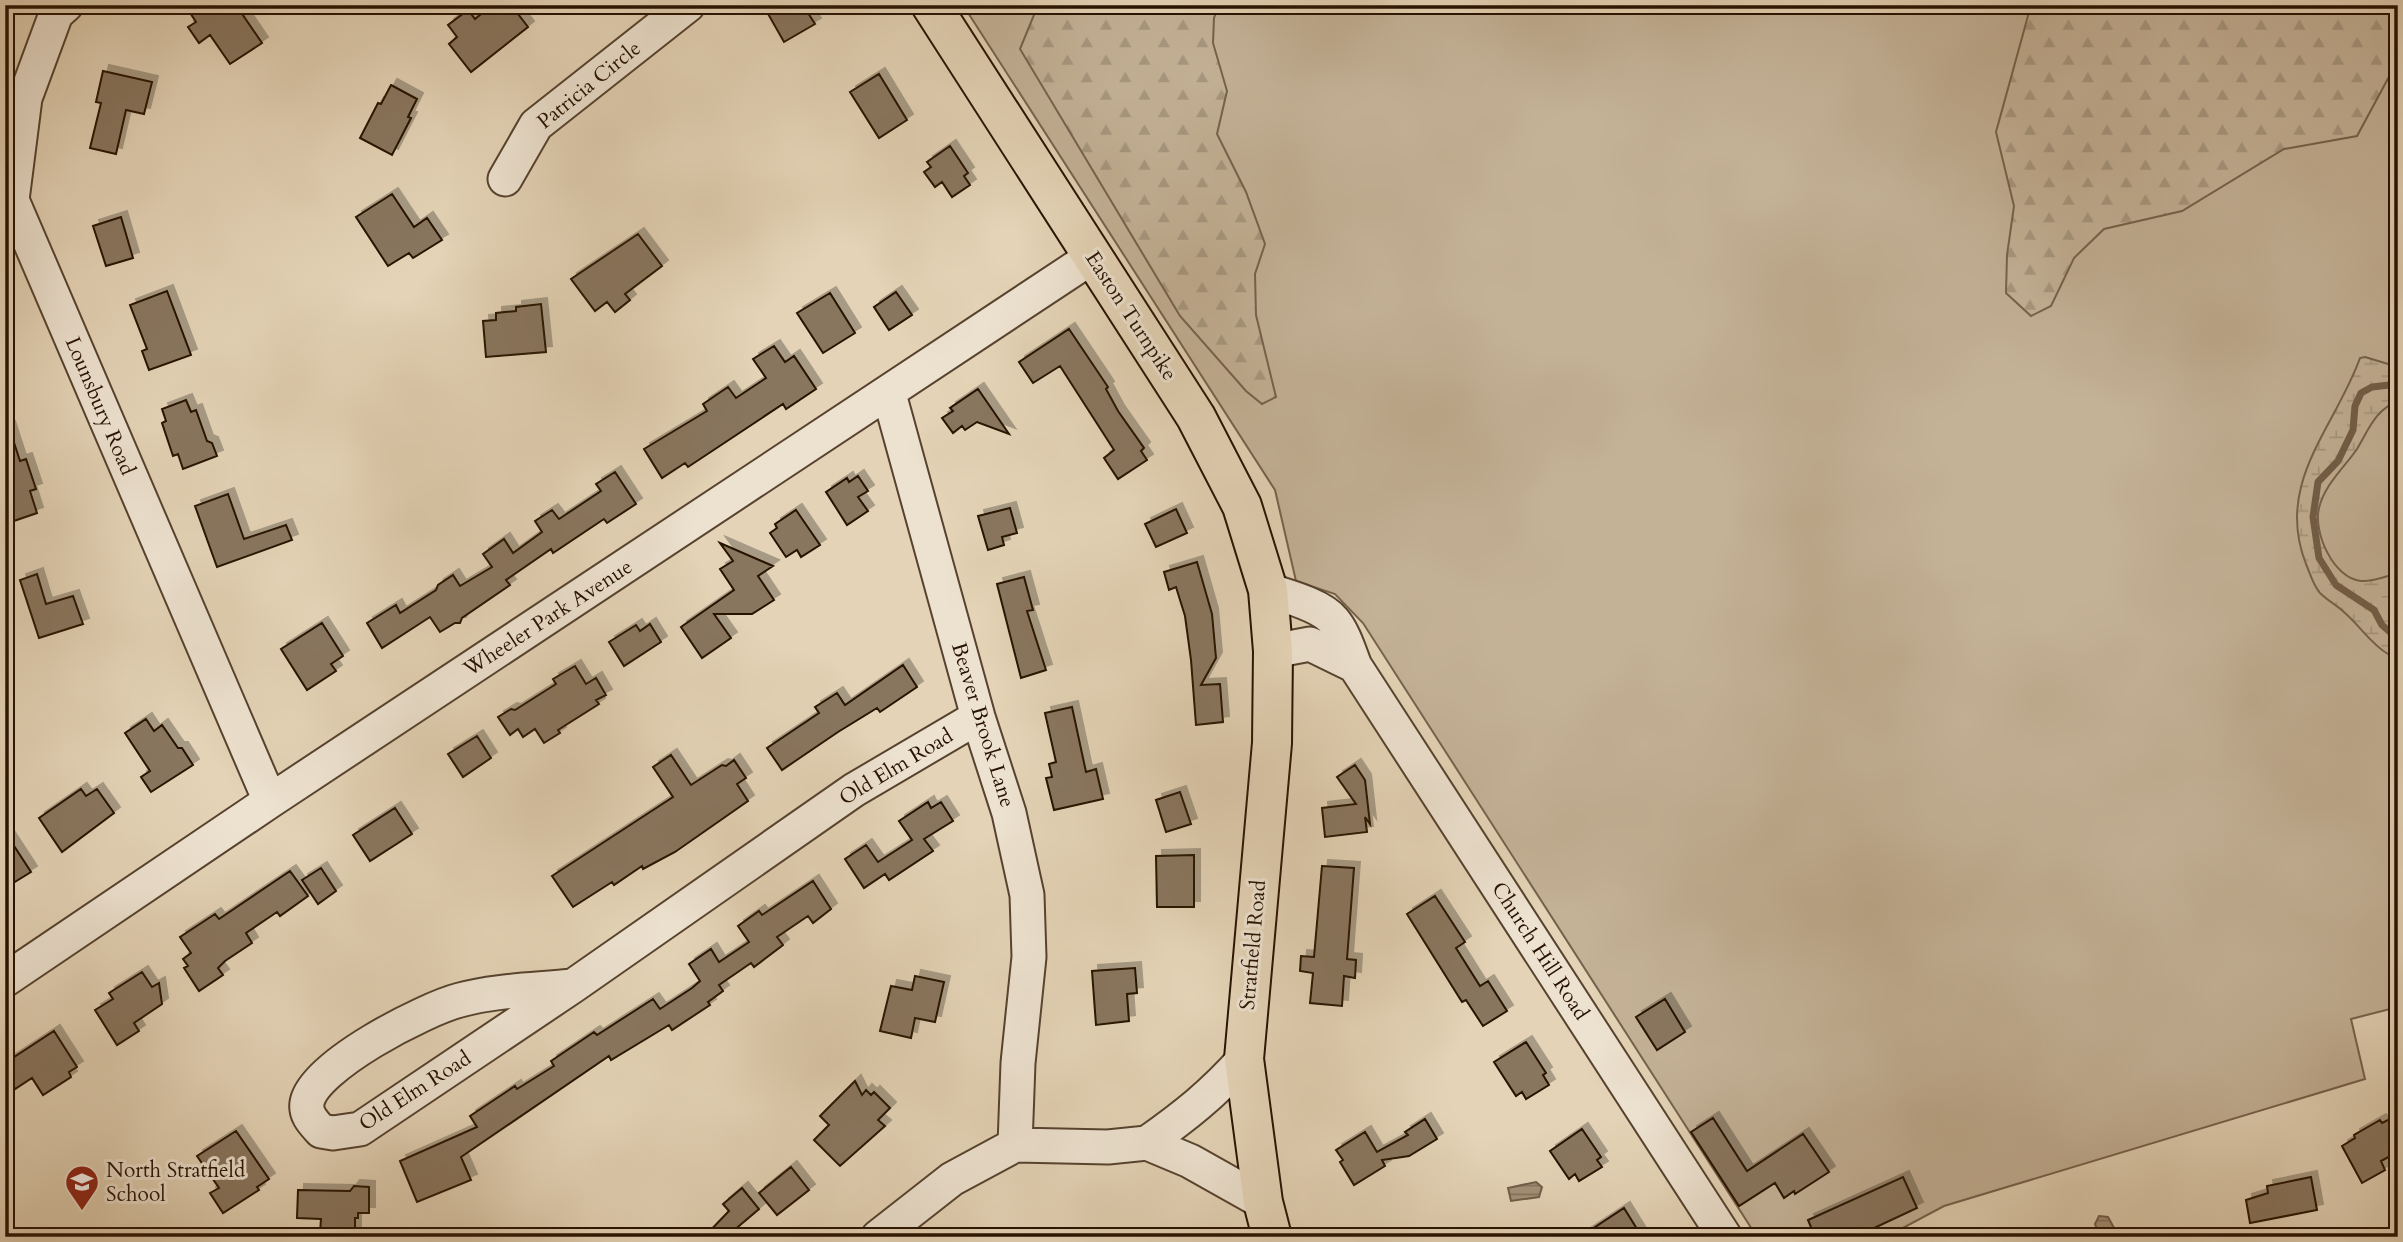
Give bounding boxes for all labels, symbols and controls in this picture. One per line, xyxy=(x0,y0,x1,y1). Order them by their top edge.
street label: Patricia Circle xyxy=(531,34,647,136)
street label: Easton Turnpike xyxy=(1078,246,1184,386)
street label: Lounsbury Road xyxy=(58,332,142,480)
street label: Wheeler Park Avenue xyxy=(457,552,638,684)
street label: Beaver Brook Lane xyxy=(944,639,1022,811)
street label: Old Elm Road xyxy=(834,722,958,812)
street label: Church Hill Road xyxy=(1484,876,1596,1026)
street label: Stratfield Road xyxy=(1233,879,1273,1011)
street label: Old Elm Road xyxy=(353,1044,477,1138)
place label: North Stratfield School xyxy=(106,1156,245,1209)
school or university icon: North Stratfield School xyxy=(63,1163,101,1212)

